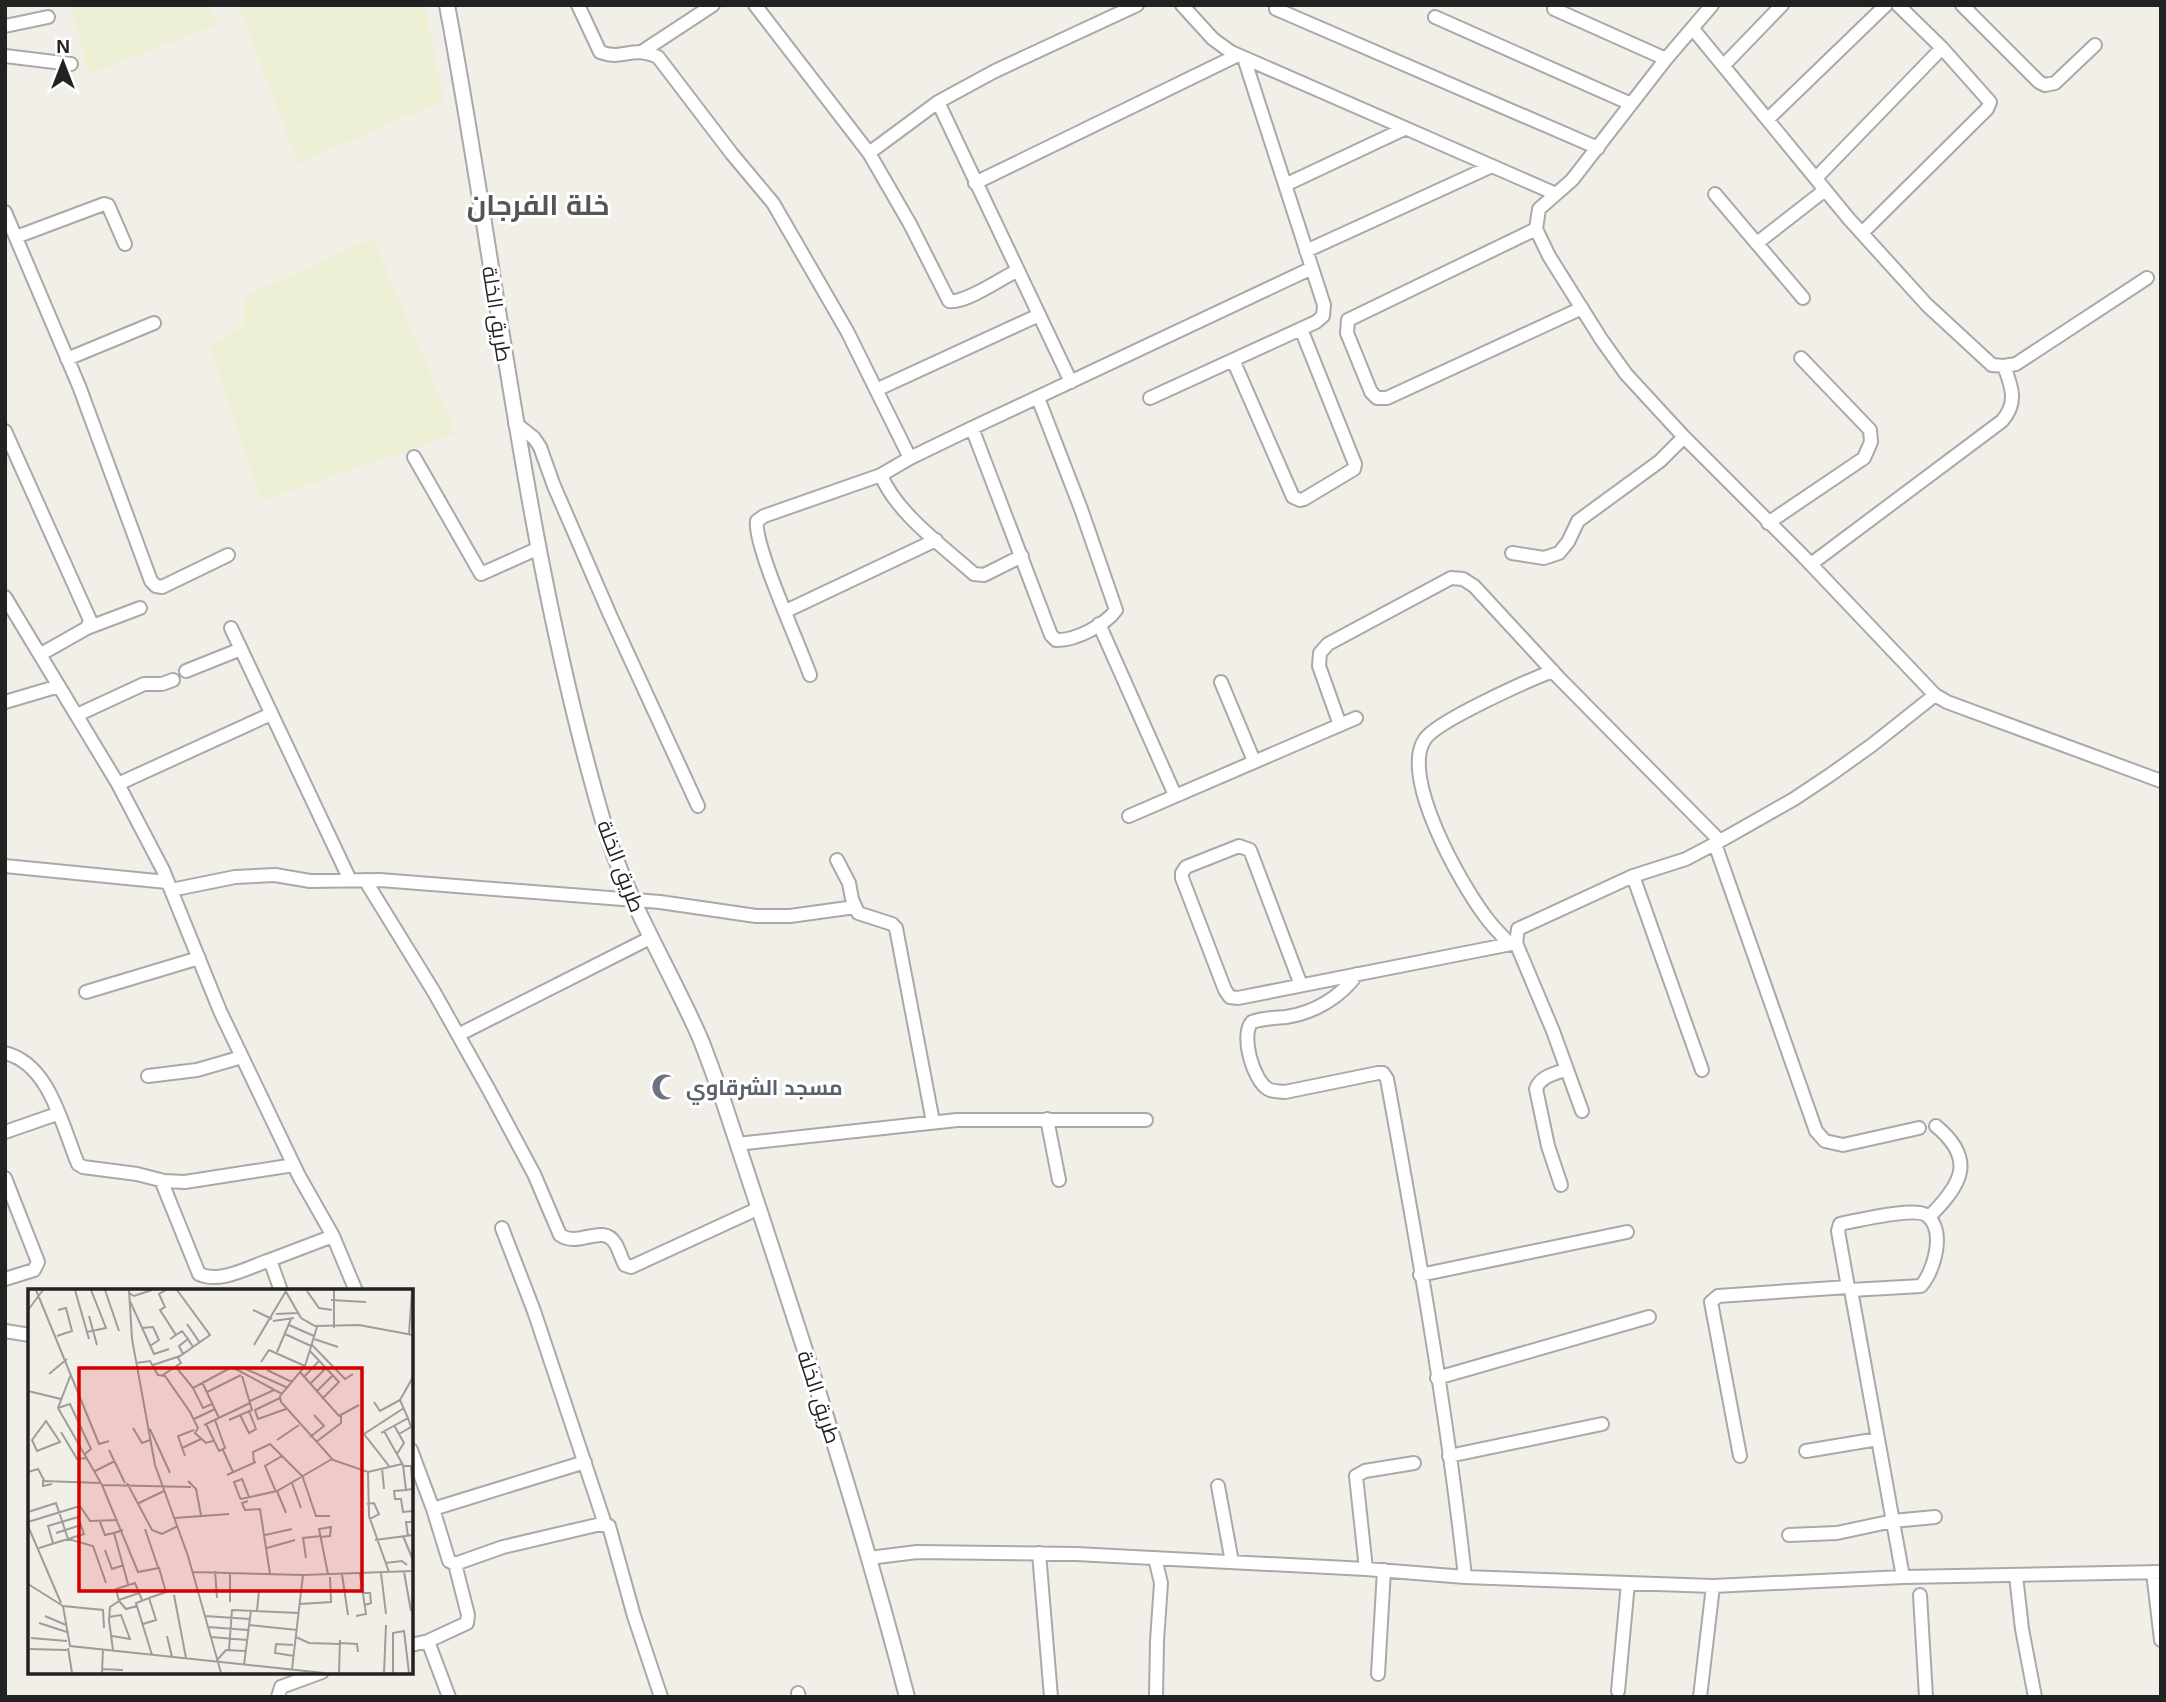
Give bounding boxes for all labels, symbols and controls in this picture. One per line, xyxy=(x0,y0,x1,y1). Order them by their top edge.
north arrow xyxy=(28,28,98,98)
text: N xyxy=(56,36,70,57)
district label: خلة الفرجان xyxy=(467,190,609,222)
street label: طريق الخلة xyxy=(476,265,516,364)
street label: طريق الخلة xyxy=(591,817,649,916)
mosque icon: مسجد الشرقاوي xyxy=(650,1072,680,1102)
place label: مسجد الشرقاوي xyxy=(686,1076,843,1105)
inset map xyxy=(28,1289,413,1674)
street label: طريق الخلة xyxy=(791,1348,845,1447)

